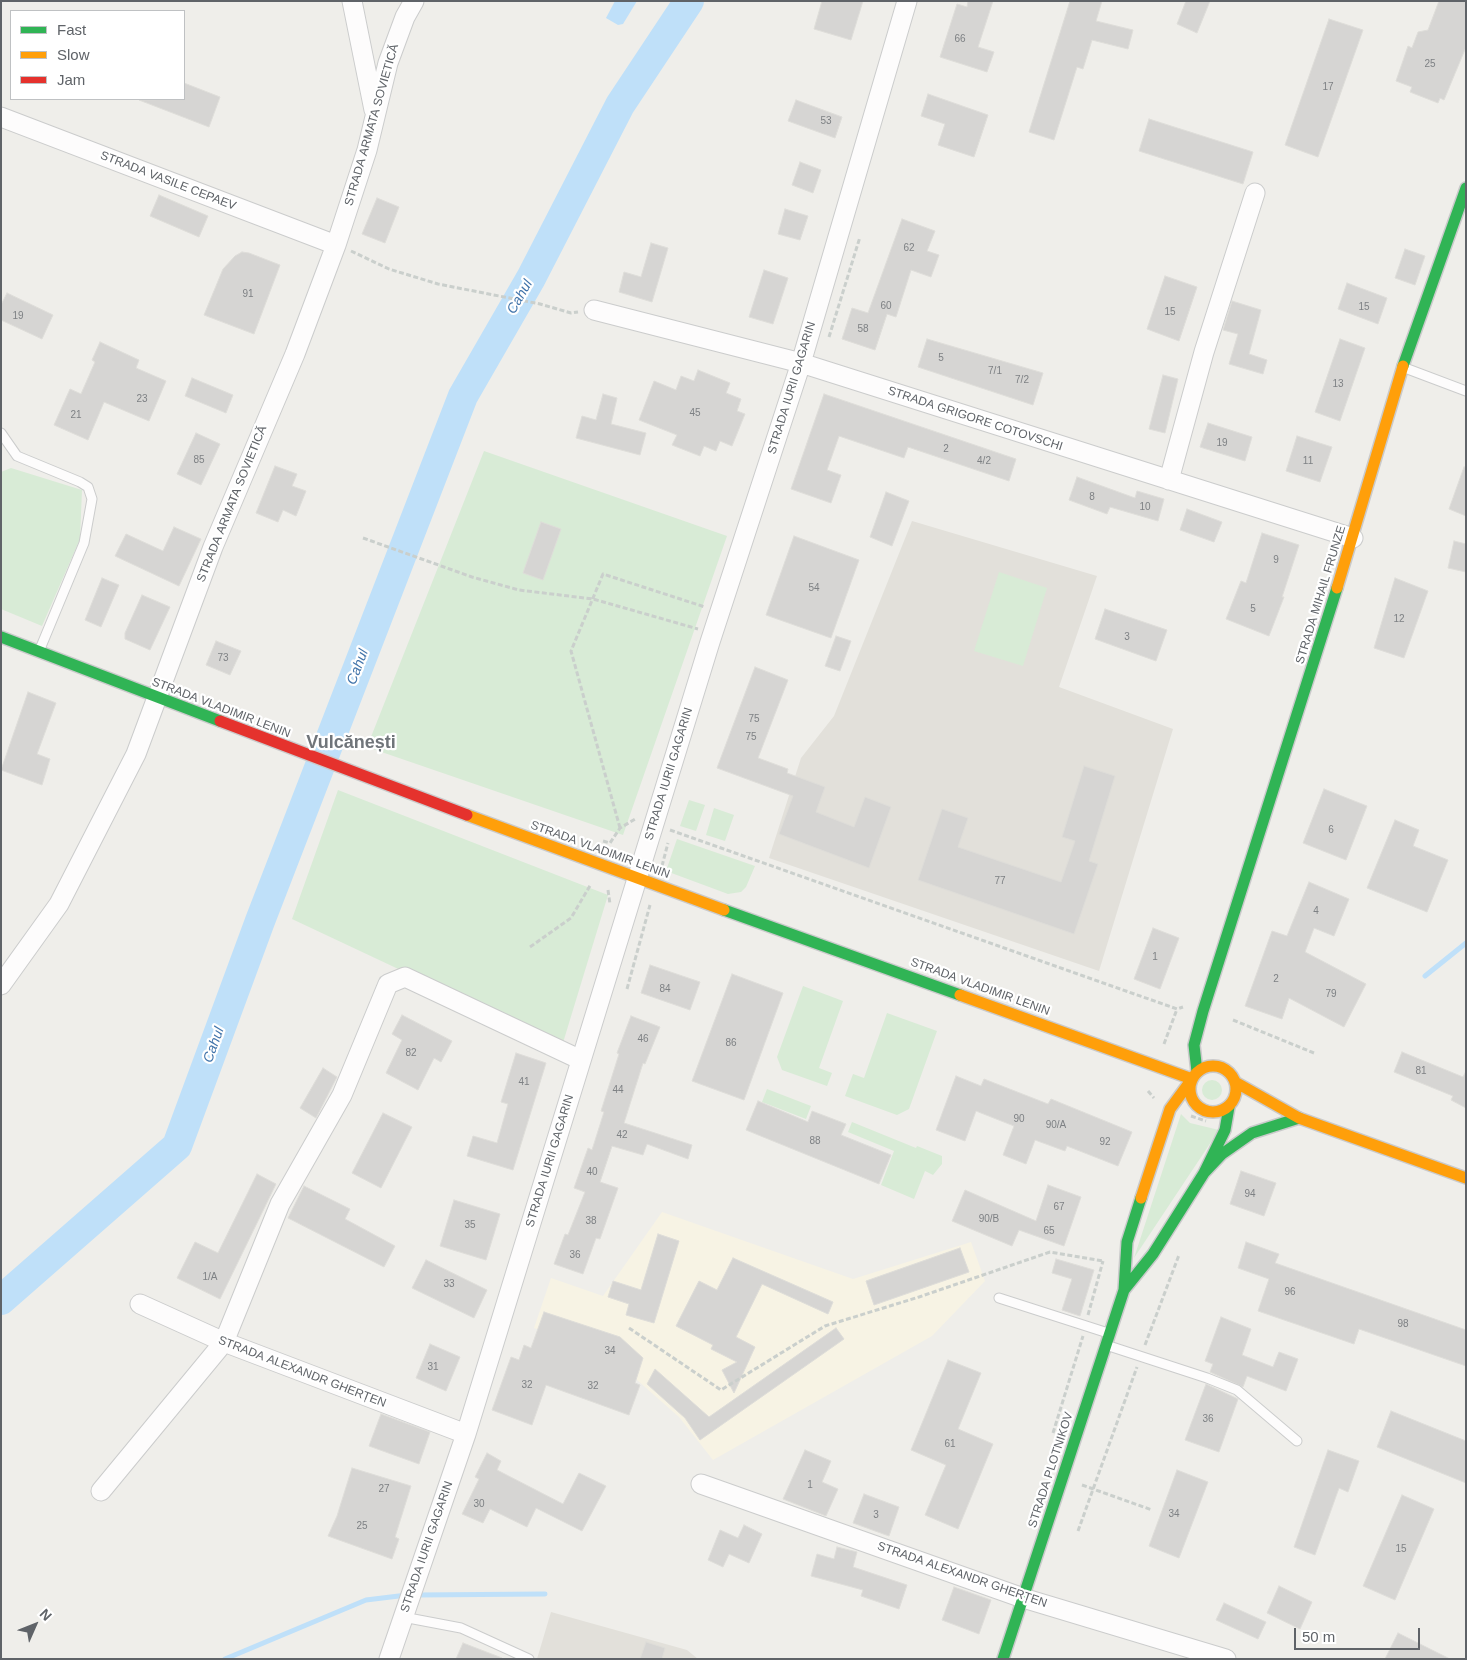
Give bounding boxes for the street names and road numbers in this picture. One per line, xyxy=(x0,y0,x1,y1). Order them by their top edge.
street label: STRADA ARMATA SOVIETICĂ xyxy=(342,42,402,208)
street label: STRADA VASILE CEPAEV xyxy=(98,148,238,214)
street label: STRADA IURII GAGARIN xyxy=(765,320,819,456)
street label: STRADA GRIGORE COTOVSCHI xyxy=(886,384,1064,454)
street label: STRADA ARMATA SOVIETICĂ xyxy=(194,424,270,584)
street label: STRADA MIHAIL FRUNZE xyxy=(1293,524,1349,666)
street label: STRADA VLADIMIR LENIN xyxy=(150,675,292,741)
street label: STRADA IURII GAGARIN xyxy=(642,706,696,842)
street label: STRADA VLADIMIR LENIN xyxy=(528,818,672,882)
street label: STRADA VLADIMIR LENIN xyxy=(908,955,1052,1019)
street label: STRADA IURII GAGARIN xyxy=(523,1093,577,1229)
street label: STRADA ALEXANDR GHERȚEN xyxy=(216,1333,388,1411)
street label: STRADA PLOTNIKOV xyxy=(1026,1410,1076,1530)
street label: STRADA IURII GAGARIN xyxy=(398,1479,456,1615)
street label: STRADA ALEXANDR GHERȚEN xyxy=(875,1539,1049,1611)

